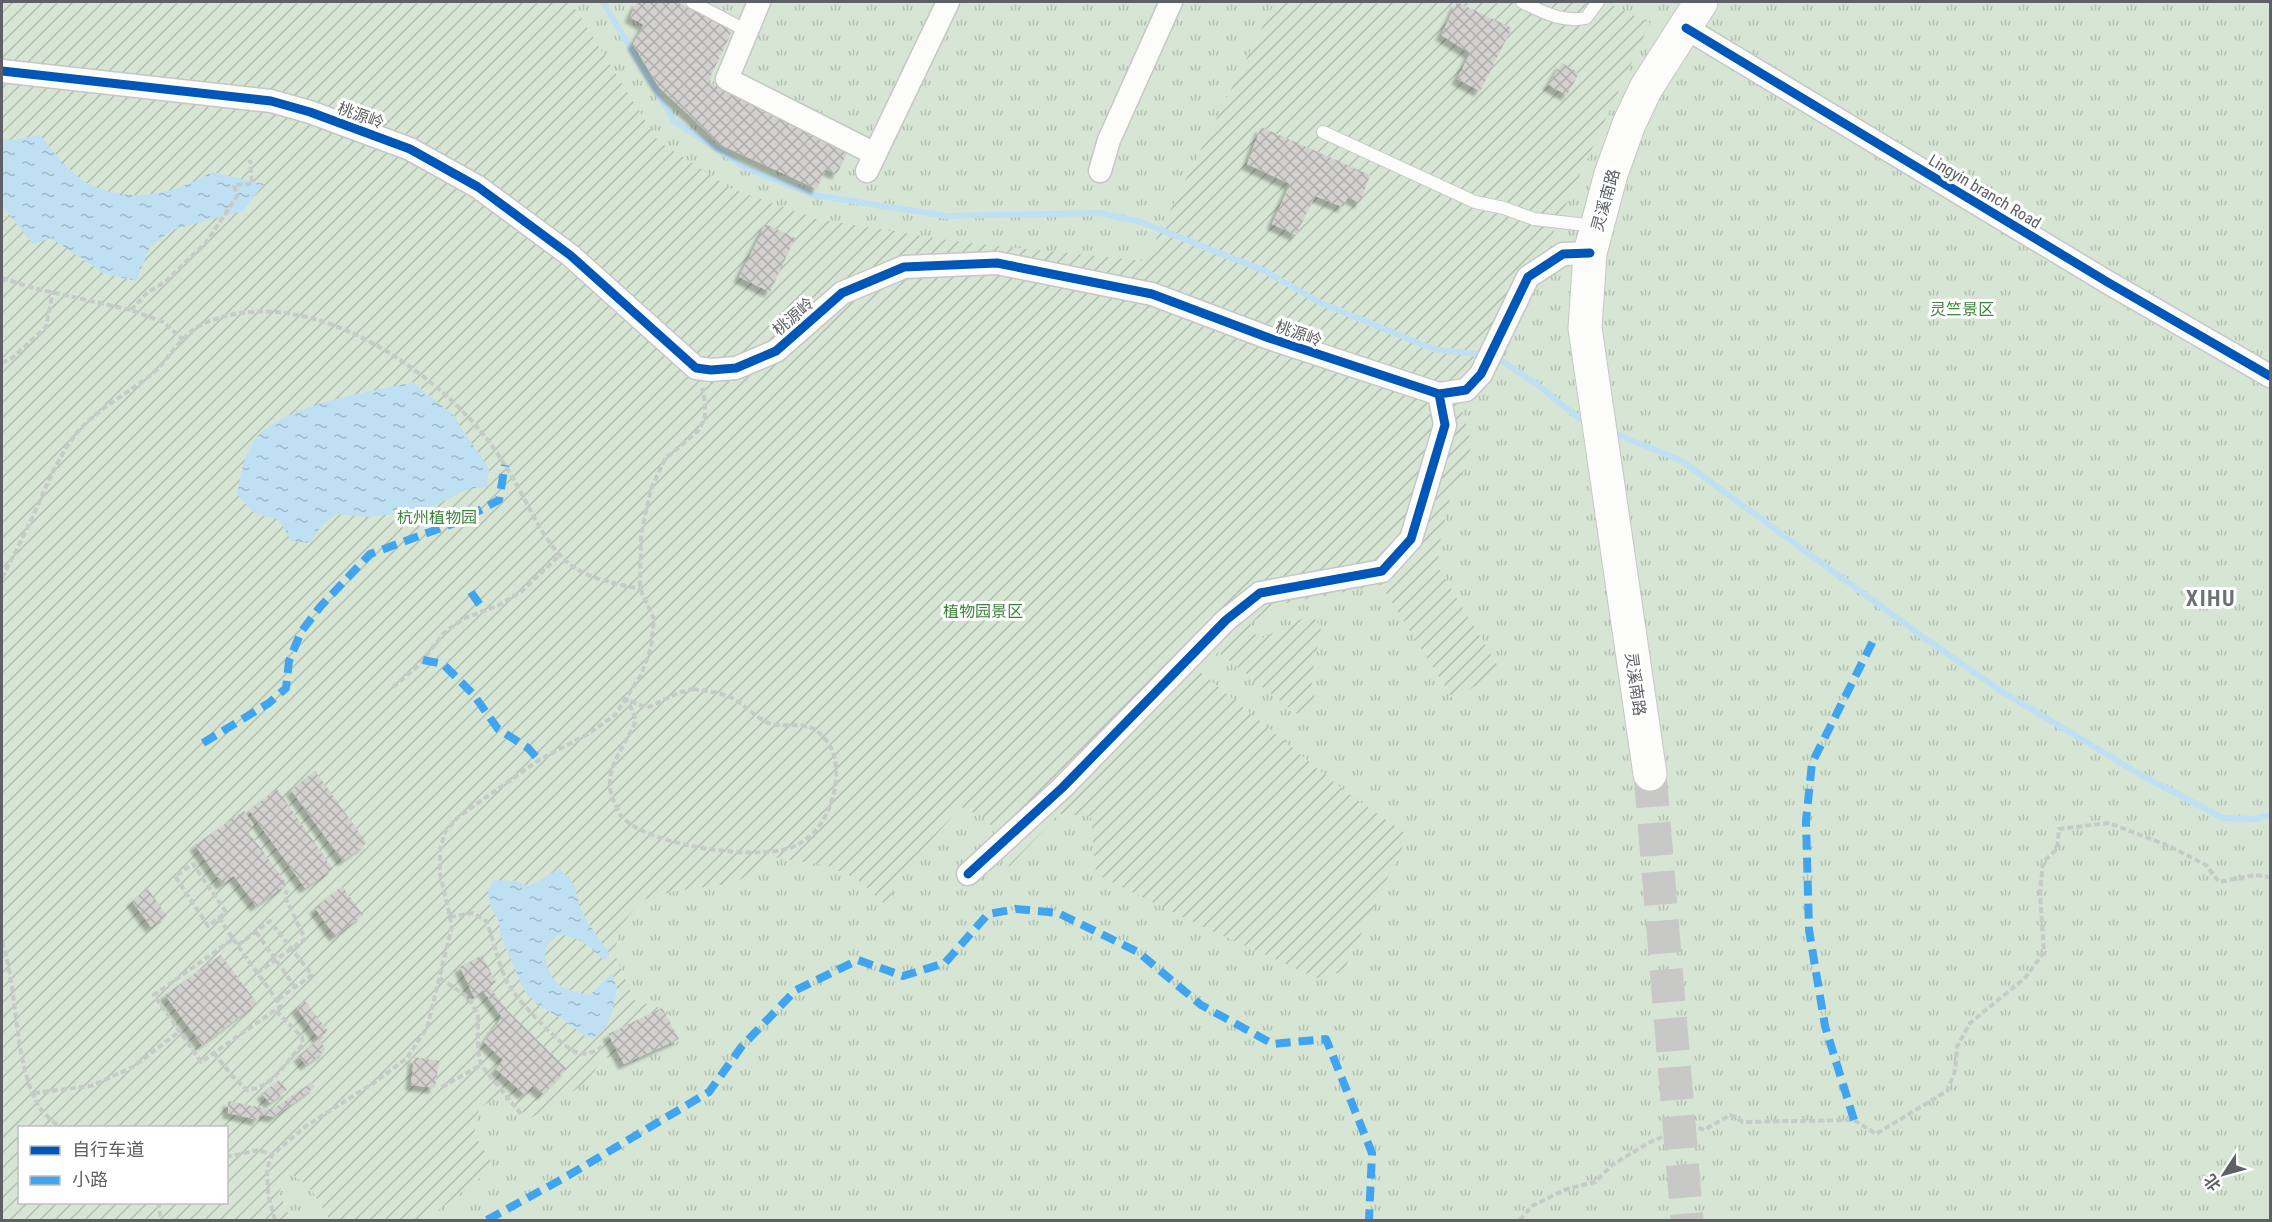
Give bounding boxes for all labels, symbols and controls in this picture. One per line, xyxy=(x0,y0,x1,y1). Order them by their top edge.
street label: 桃源岭 xyxy=(335,98,387,133)
street label: Lingyin branch Road xyxy=(1925,150,2044,232)
street label: 灵溪南路 xyxy=(1588,167,1623,234)
street label: 桃源岭 xyxy=(769,293,818,339)
park label: 灵竺景区 xyxy=(1930,300,1994,319)
street label: 桃源岭 xyxy=(1273,317,1325,350)
park label: 杭州植物园 xyxy=(397,508,477,527)
district label: XIHU xyxy=(2186,586,2236,611)
park label: 植物园景区 xyxy=(943,602,1023,621)
street label: 灵溪南路 xyxy=(1622,651,1649,717)
legend xyxy=(18,1126,228,1204)
text: 自行车道 xyxy=(72,1139,144,1160)
north arrow xyxy=(2194,1144,2254,1204)
text: 小路 xyxy=(72,1169,108,1190)
text: 北 xyxy=(2200,1170,2225,1195)

